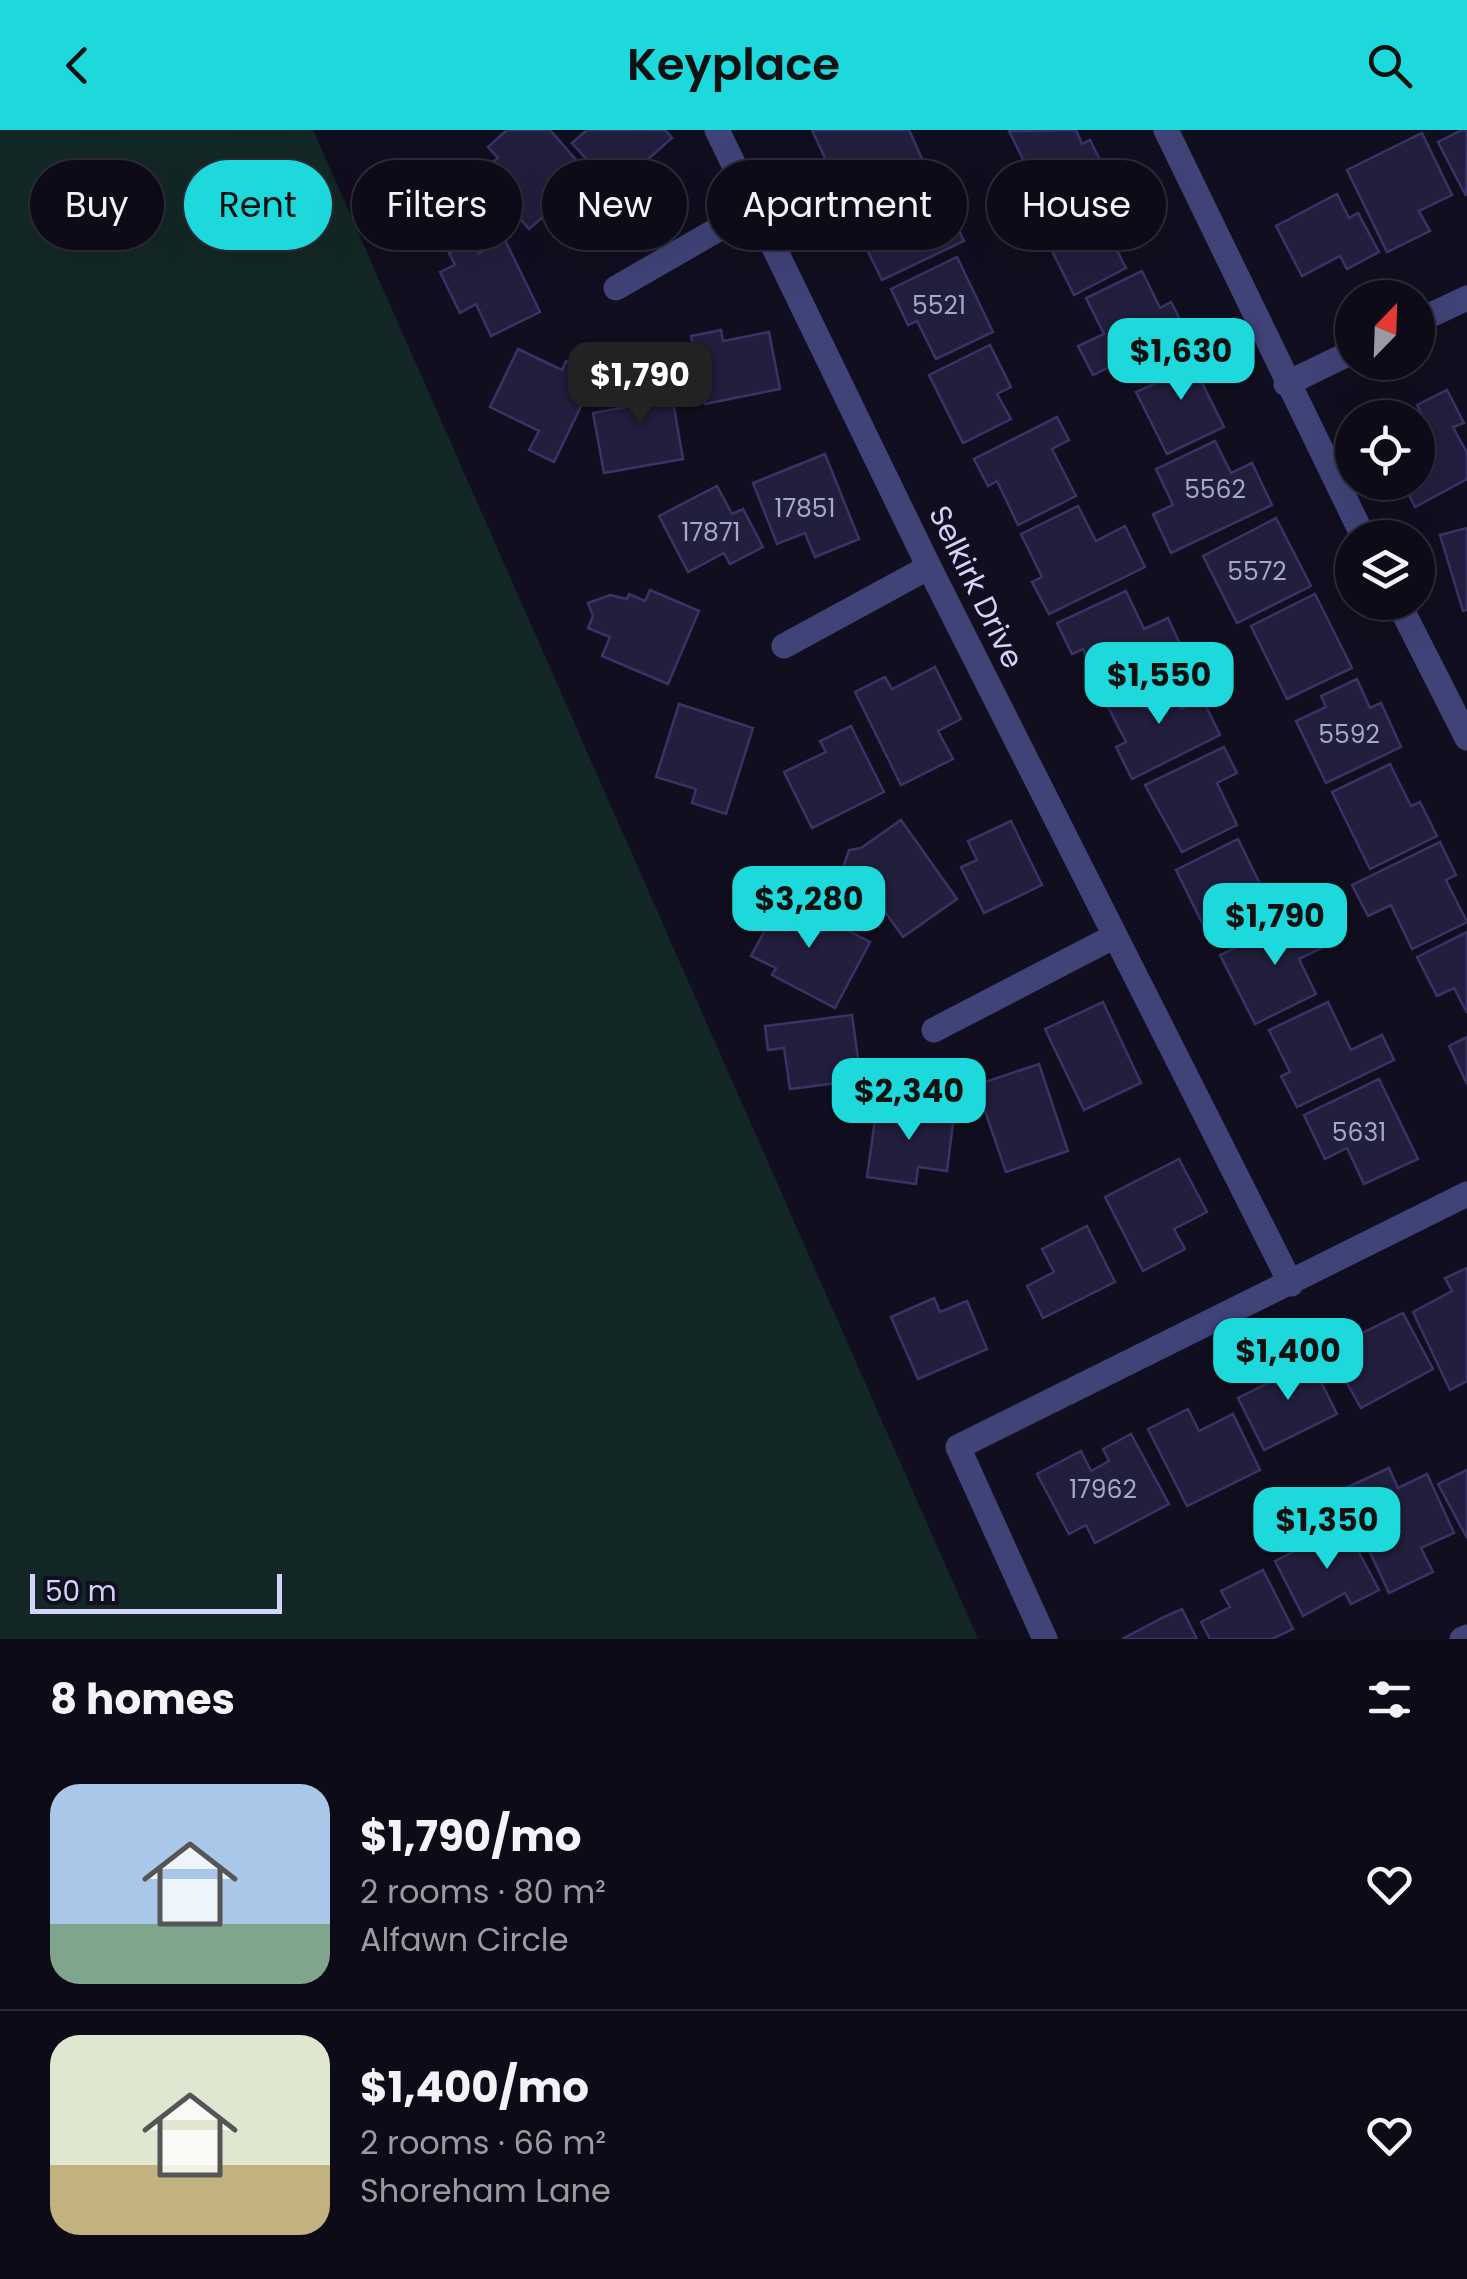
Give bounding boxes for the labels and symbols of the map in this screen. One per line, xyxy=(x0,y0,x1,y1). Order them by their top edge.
north arrow xyxy=(1335,280,1435,380)
house number: 5521 xyxy=(912,288,966,323)
pin: $1,630 xyxy=(1100,318,1262,403)
pin: $1,790 xyxy=(559,342,721,427)
house number: 5562 xyxy=(1184,472,1246,507)
house number: 17851 xyxy=(774,491,836,526)
street label: Selkirk Drive xyxy=(918,498,1034,675)
house number: 17871 xyxy=(681,515,741,550)
house number: 5572 xyxy=(1227,554,1287,589)
pin: $1,550 xyxy=(1078,642,1240,727)
house number: 5592 xyxy=(1318,717,1380,752)
pin: $3,280 xyxy=(728,866,890,951)
pin: $1,790 xyxy=(1194,883,1356,968)
pin: $2,340 xyxy=(828,1058,990,1143)
house number: 5631 xyxy=(1332,1115,1386,1150)
pin: $1,400 xyxy=(1207,1318,1369,1403)
house number: 17962 xyxy=(1069,1472,1137,1507)
pin: $1,350 xyxy=(1246,1487,1408,1572)
scale bar xyxy=(30,1569,282,1614)

